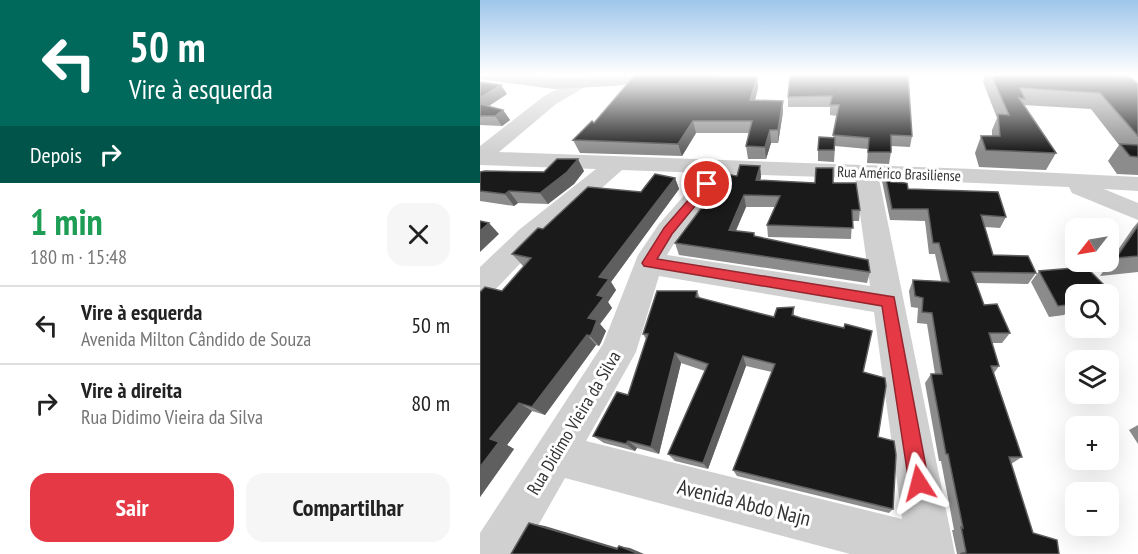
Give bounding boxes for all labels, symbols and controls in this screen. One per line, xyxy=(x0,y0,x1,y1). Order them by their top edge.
text: 50 m xyxy=(129,19,206,74)
icon: left xyxy=(30,24,108,102)
text: Vire à esquerda xyxy=(129,72,273,106)
icon: right xyxy=(94,138,127,171)
text: Depois xyxy=(30,141,82,169)
pin xyxy=(681,158,732,209)
street label: Rua Américo Brasiliense xyxy=(837,162,961,185)
icon: arrive xyxy=(690,167,723,200)
text: 1 min xyxy=(30,198,103,245)
button: close xyxy=(387,203,450,266)
north arrow xyxy=(1065,218,1119,272)
map controls xyxy=(1065,218,1119,536)
text: 180 m · 15:48 xyxy=(30,244,127,270)
button: search xyxy=(1065,284,1119,338)
text: Vire à esquerda xyxy=(81,298,202,326)
icon: left xyxy=(30,309,63,342)
text: 50 m xyxy=(411,311,450,339)
text: Avenida Milton Cândido de Souza xyxy=(81,326,311,352)
street label: Rua Didimo Vieira da Silva xyxy=(522,347,626,499)
button: layers xyxy=(1065,350,1119,404)
text: Vire à direita xyxy=(81,376,182,404)
icon: right xyxy=(30,387,63,420)
text: 80 m xyxy=(411,389,450,417)
text: Rua Didimo Vieira da Silva xyxy=(81,404,263,430)
button: + xyxy=(1065,416,1119,470)
position arrow xyxy=(887,451,951,515)
button: Sair xyxy=(30,473,234,542)
button: Compartilhar xyxy=(246,473,450,542)
street label: Avenida Abdo Najn xyxy=(675,473,814,532)
button: − xyxy=(1065,482,1119,536)

